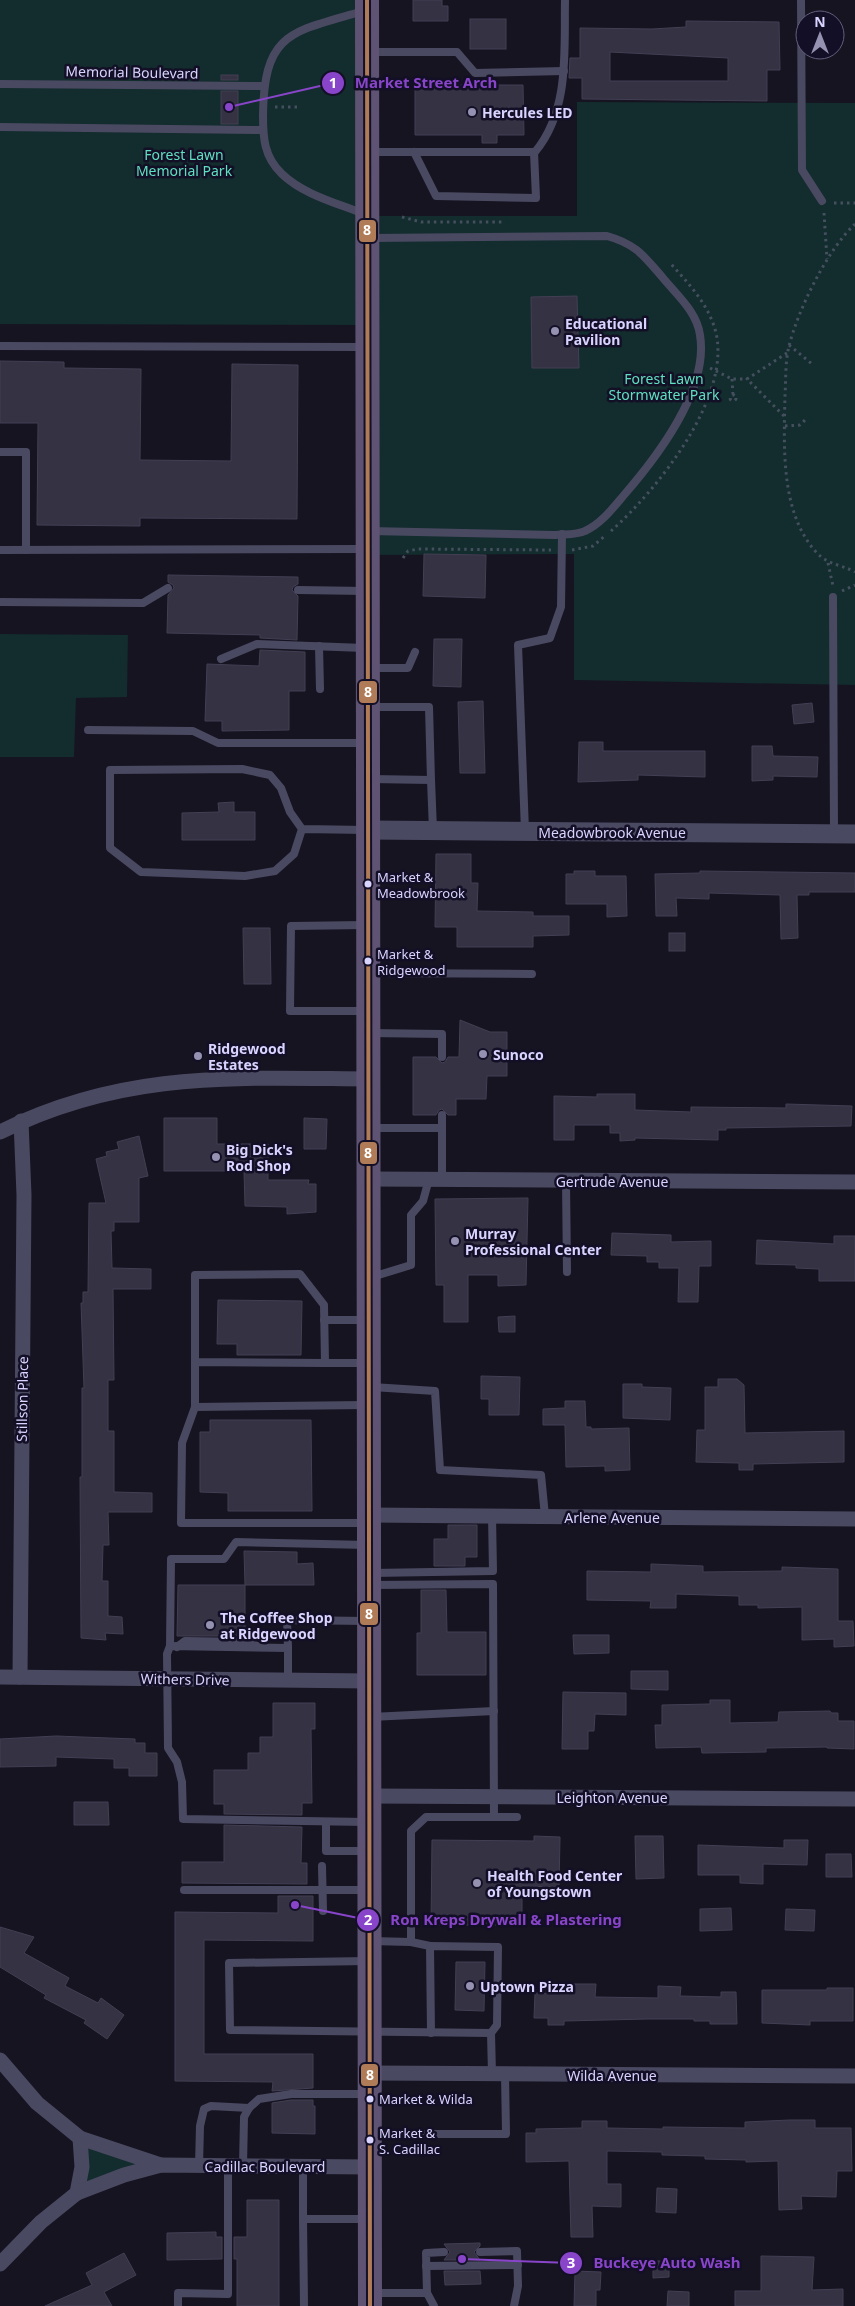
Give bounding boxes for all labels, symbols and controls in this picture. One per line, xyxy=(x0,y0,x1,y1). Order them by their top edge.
north arrow xyxy=(795,10,845,60)
text: N xyxy=(814,12,826,31)
street label: Memorial Boulevard xyxy=(65,61,199,83)
callout: Market Street Arch xyxy=(320,68,507,98)
text: 1 xyxy=(329,72,337,92)
text: Market Street Arch xyxy=(355,72,497,92)
place label: Hercules LED xyxy=(482,103,572,122)
marker: Hercules LED xyxy=(466,106,478,118)
park label: Forest Lawn Memorial Park xyxy=(136,145,233,180)
line badge: 8 xyxy=(358,219,377,243)
text: 8 xyxy=(363,220,371,239)
place label: Educational Pavilion xyxy=(565,314,647,349)
marker: Educational Pavilion xyxy=(549,325,561,337)
park label: Forest Lawn Stormwater Park xyxy=(609,369,720,404)
line badge: 8 xyxy=(358,680,378,704)
text: 8 xyxy=(364,682,372,701)
street label: Meadowbrook Avenue xyxy=(538,823,686,842)
place label: Market & Meadowbrook xyxy=(377,868,465,902)
marker: Market & Meadowbrook xyxy=(363,879,373,889)
place label: Market & Ridgewood xyxy=(377,945,445,979)
marker: Market & Ridgewood xyxy=(363,956,373,966)
place label: Ridgewood Estates xyxy=(208,1039,285,1074)
place label: Sunoco xyxy=(493,1045,544,1064)
marker: Sunoco xyxy=(477,1048,489,1060)
marker: Ridgewood Estates xyxy=(192,1050,204,1062)
place label: Big Dick's Rod Shop xyxy=(226,1140,293,1175)
line badge: 8 xyxy=(359,1141,378,1165)
text: 8 xyxy=(364,1143,372,1162)
marker: Big Dick's Rod Shop xyxy=(210,1151,222,1163)
street label: Gertrude Avenue xyxy=(556,1172,668,1191)
place label: Murray Professional Center xyxy=(465,1224,602,1259)
marker: Murray Professional Center xyxy=(449,1235,461,1247)
street label: Stillson Place xyxy=(12,1356,32,1442)
street label: Arlene Avenue xyxy=(564,1508,660,1527)
line badge: 8 xyxy=(359,1602,379,1626)
text: 8 xyxy=(365,1604,373,1623)
place label: The Coffee Shop at Ridgewood xyxy=(220,1608,333,1643)
marker: The Coffee Shop at Ridgewood xyxy=(204,1619,216,1631)
street label: Withers Drive xyxy=(140,1669,230,1689)
street label: Leighton Avenue xyxy=(556,1788,668,1807)
place label: Health Food Center of Youngstown xyxy=(487,1866,623,1901)
marker: Health Food Center of Youngstown xyxy=(471,1877,483,1889)
callout: Ron Kreps Drywall & Plastering xyxy=(356,1905,632,1935)
text: 2 xyxy=(364,1909,373,1929)
text: Ron Kreps Drywall & Plastering xyxy=(390,1909,622,1929)
place label: Uptown Pizza xyxy=(480,1977,574,1996)
marker: Uptown Pizza xyxy=(464,1980,476,1992)
line badge: 8 xyxy=(360,2063,379,2087)
text: 8 xyxy=(366,2065,374,2084)
street label: Wilda Avenue xyxy=(567,2066,657,2085)
place label: Market & Wilda xyxy=(379,2090,473,2108)
marker: Market & Wilda xyxy=(365,2094,375,2104)
place label: Market & S. Cadillac xyxy=(379,2124,440,2158)
marker: Market & S. Cadillac xyxy=(365,2135,375,2145)
street label: Cadillac Boulevard xyxy=(205,2157,325,2176)
callout: Buckeye Auto Wash xyxy=(559,2248,751,2278)
text: 3 xyxy=(567,2252,575,2272)
text: Buckeye Auto Wash xyxy=(593,2252,741,2272)

